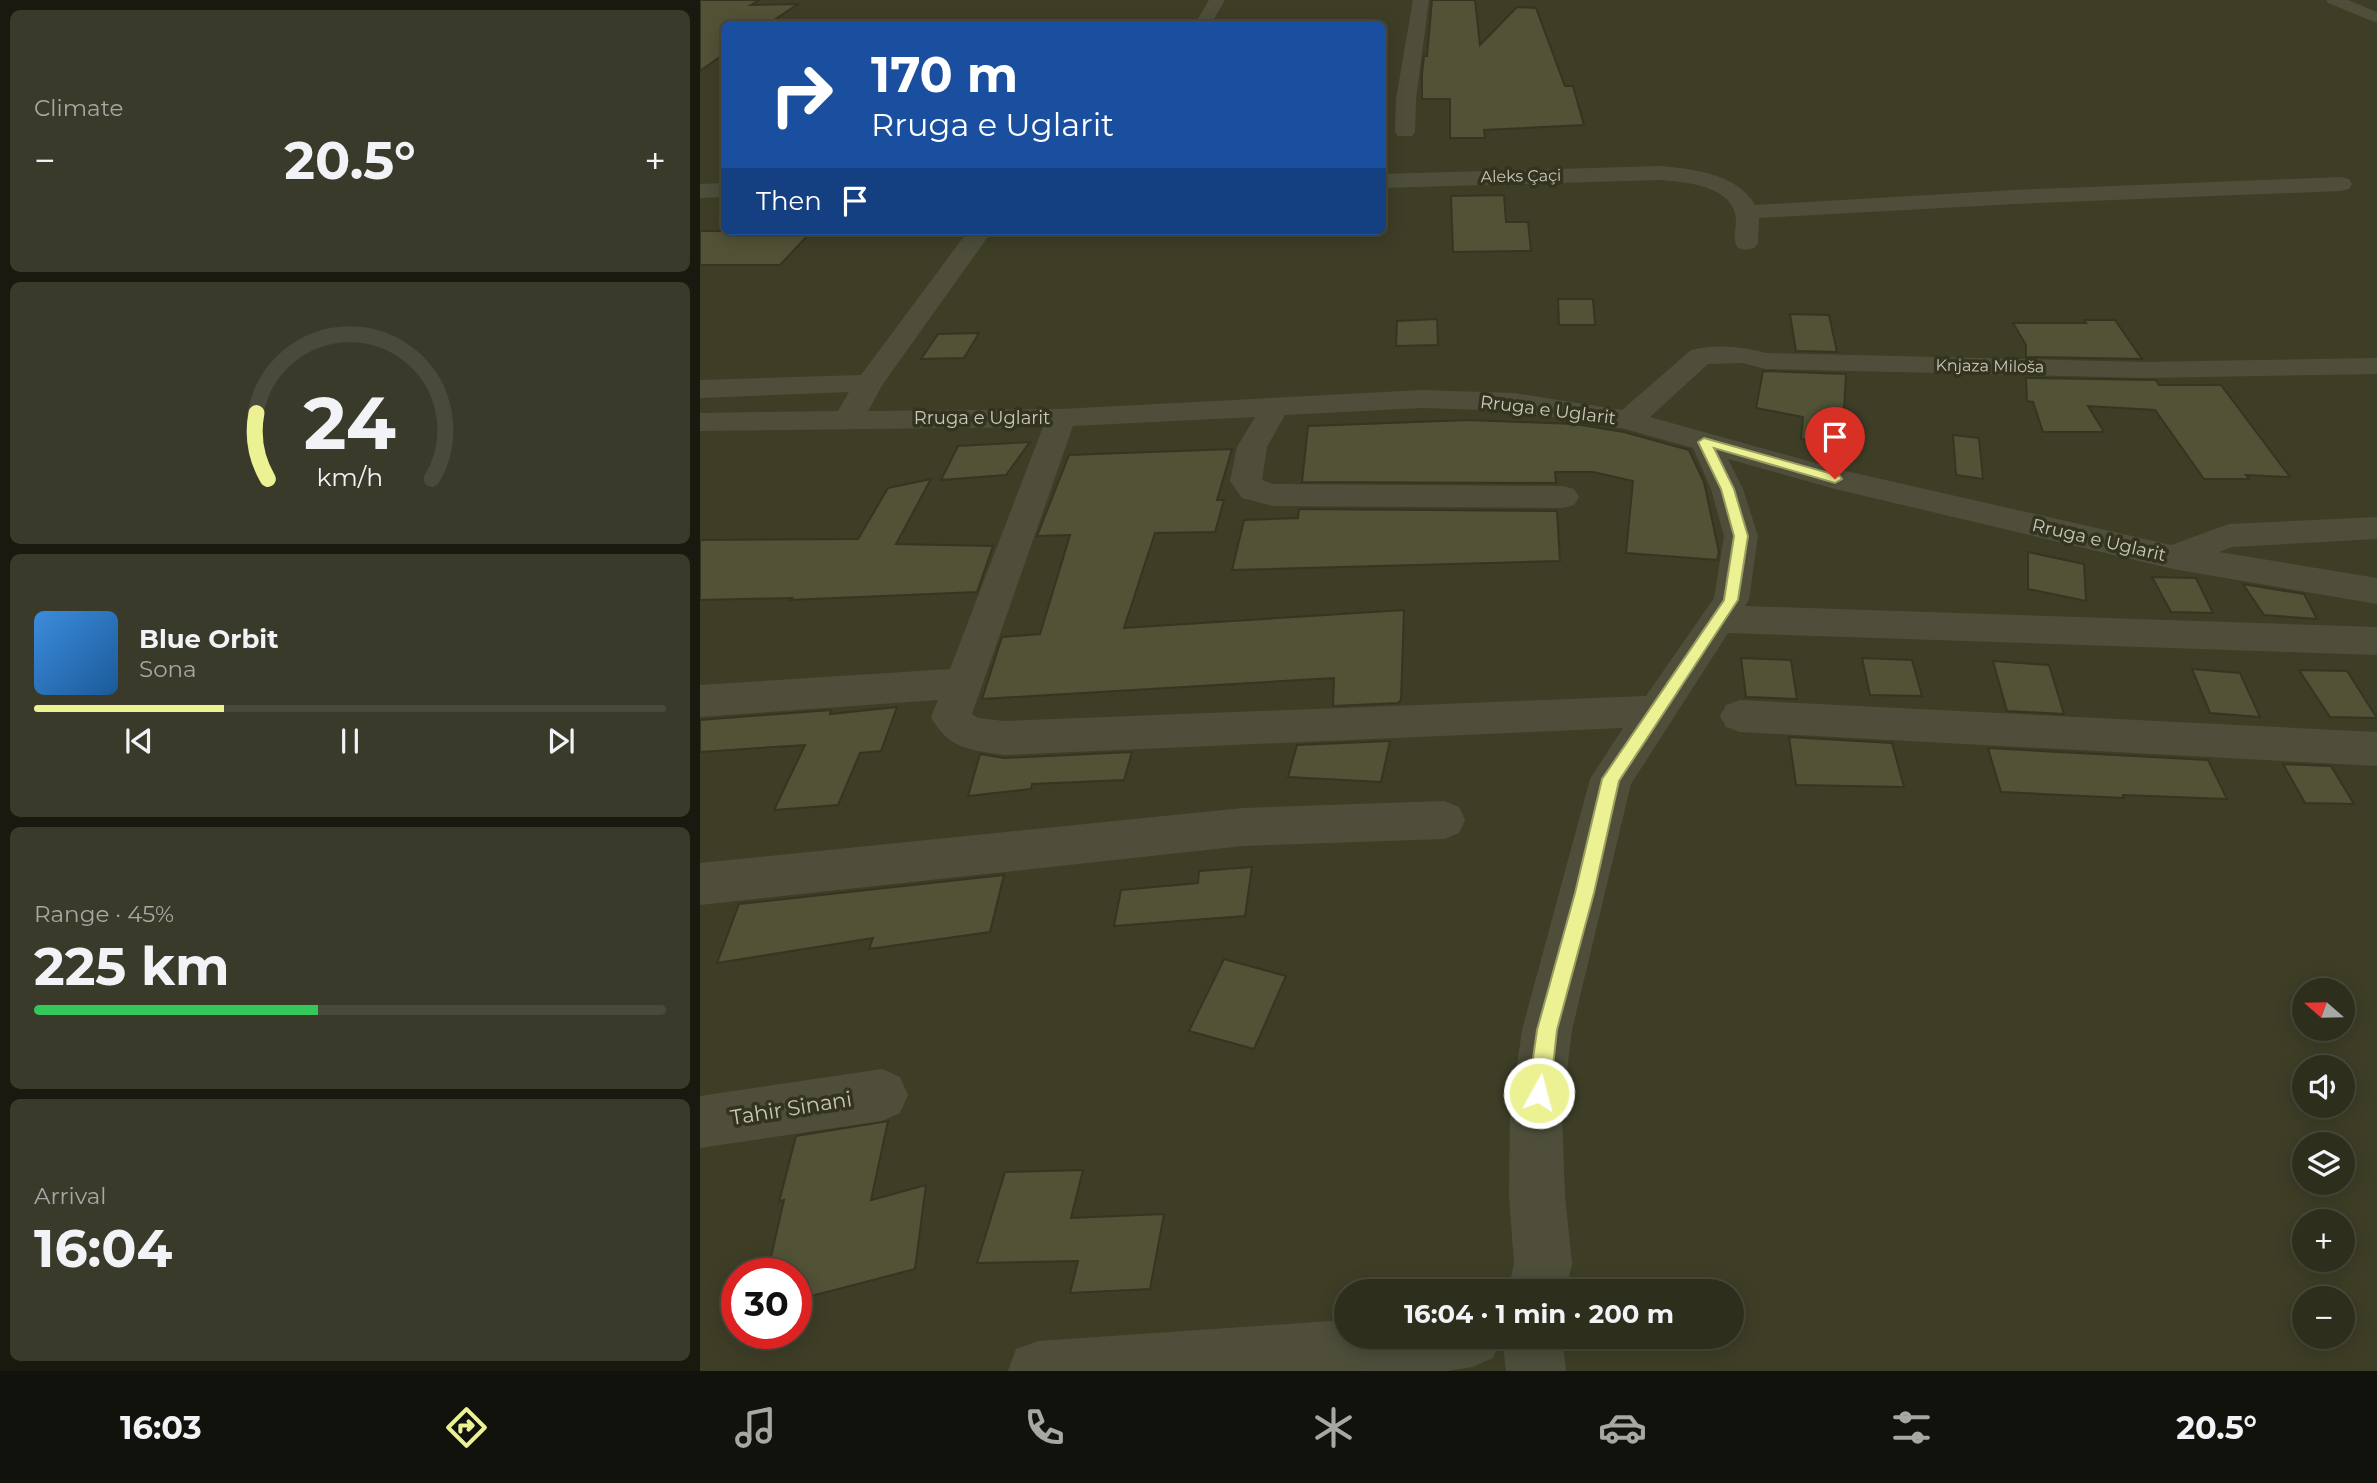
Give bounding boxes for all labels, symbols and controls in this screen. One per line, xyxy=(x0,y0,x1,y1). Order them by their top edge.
text: 170 m xyxy=(871,45,1018,104)
icon: right xyxy=(756,49,847,140)
text: Climate xyxy=(34,94,123,122)
text: Rruga e Uglarit xyxy=(871,105,1114,144)
text: 20.5° xyxy=(284,129,416,192)
text: − xyxy=(34,137,56,184)
text: + xyxy=(644,137,666,184)
street label: Aleks Çaçi xyxy=(1481,166,1561,186)
icon: arrive xyxy=(836,182,874,220)
text: Then xyxy=(756,185,822,217)
street label: Knjaza Miloša xyxy=(1935,356,2045,376)
text: 24 xyxy=(304,380,396,468)
street label: Rruga e Uglarit xyxy=(1479,391,1617,429)
street label: Rruga e Uglarit xyxy=(914,407,1050,429)
pin xyxy=(1805,407,1865,479)
icon: arrive xyxy=(1816,418,1854,456)
text: km/h xyxy=(317,462,383,492)
street label: Rruga e Uglarit xyxy=(2030,514,2168,566)
text: Blue Orbit xyxy=(139,623,278,655)
text: Sona xyxy=(139,655,197,683)
icon: previous xyxy=(120,722,158,760)
icon: pause xyxy=(331,722,369,760)
icon: next xyxy=(542,722,580,760)
text: Range · 45% xyxy=(34,900,174,928)
text: 225 km xyxy=(34,935,229,998)
north arrow xyxy=(2292,978,2356,1041)
map controls xyxy=(2292,978,2355,1349)
button: sound xyxy=(2292,1055,2355,1118)
position arrow xyxy=(1502,1056,1576,1130)
street label: Tahir Sinani xyxy=(728,1086,854,1130)
button: layers xyxy=(2292,1132,2355,1195)
text: Arrival xyxy=(34,1182,107,1210)
button: + xyxy=(2292,1209,2355,1272)
text: 16:04 xyxy=(34,1217,172,1280)
speed limit sign: 30 xyxy=(721,1258,812,1349)
button: − xyxy=(2292,1286,2355,1349)
text: 16:04 · 1 min · 200 m xyxy=(1404,1298,1674,1330)
icon: directions xyxy=(442,1403,491,1452)
icon: music xyxy=(731,1403,780,1452)
icon: phone xyxy=(1020,1403,1069,1452)
icon: climate xyxy=(1309,1403,1358,1452)
icon: car xyxy=(1598,1403,1647,1452)
icon: filters xyxy=(1887,1403,1936,1452)
text: 16:03 xyxy=(120,1408,202,1447)
text: 20.5° xyxy=(2176,1408,2257,1447)

